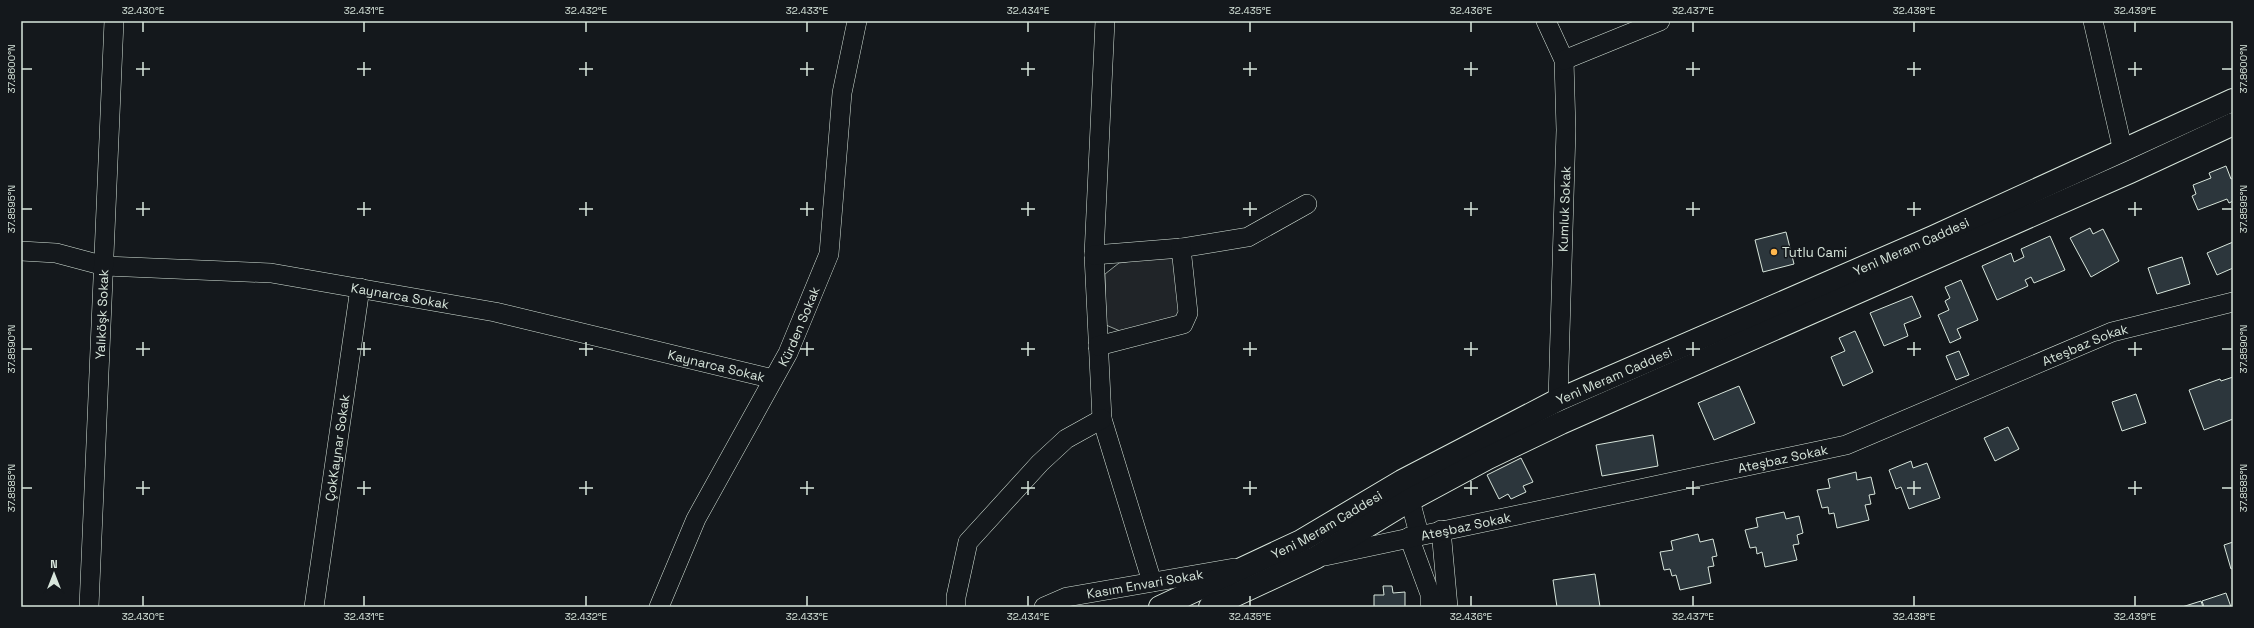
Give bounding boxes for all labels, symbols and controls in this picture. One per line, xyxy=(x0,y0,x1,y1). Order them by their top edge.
text: 32.430°E xyxy=(122,4,165,17)
text: 32.431°E xyxy=(344,4,385,17)
text: 32.432°E xyxy=(565,4,608,17)
text: 32.433°E xyxy=(786,4,829,17)
text: 32.434°E xyxy=(1007,4,1050,17)
text: 32.435°E xyxy=(1229,4,1272,17)
text: 32.436°E xyxy=(1450,4,1493,17)
text: 32.437°E xyxy=(1672,4,1714,17)
text: 32.438°E xyxy=(1893,4,1936,17)
text: 32.439°E xyxy=(2114,4,2157,17)
text: 37.8600°N xyxy=(5,44,18,94)
text: 37.8600°N xyxy=(2237,44,2250,94)
street label: Kumluk Sokak xyxy=(1555,166,1574,252)
text: 37.8595°N xyxy=(5,185,18,233)
text: 37.8595°N xyxy=(2237,185,2250,233)
street label: Yeni Meram Caddesi xyxy=(1851,214,1972,280)
place label: Tutlu Cami xyxy=(1782,244,1847,261)
marker: Tutlu Cami xyxy=(1769,247,1779,257)
street label: Yalıköşk Sokak xyxy=(92,269,112,360)
street label: Kaynarca Sokak xyxy=(350,279,450,313)
street label: Kürden Sokak xyxy=(774,284,824,369)
street label: Ateşbaz Sokak xyxy=(2039,320,2130,370)
text: 37.8590°N xyxy=(5,325,18,373)
text: 37.8590°N xyxy=(2237,325,2250,373)
street label: Yeni Meram Caddesi xyxy=(1554,343,1675,409)
street label: Kaynarca Sokak xyxy=(666,346,767,386)
street label: ÇokKaynar Sokak xyxy=(321,393,354,502)
street label: Ateşbaz Sokak xyxy=(1736,441,1829,477)
text: 37.8585°N xyxy=(5,464,18,512)
text: 37.8585°N xyxy=(2237,464,2250,512)
street label: Yeni Meram Caddesi xyxy=(1269,487,1385,563)
street label: Ateşbaz Sokak xyxy=(1419,509,1513,544)
north arrow xyxy=(34,554,74,594)
text: N xyxy=(50,557,58,571)
street label: Kasım Envari Sokak xyxy=(1085,566,1205,602)
text: 32.430°E xyxy=(122,610,165,623)
text: 32.431°E xyxy=(344,610,385,623)
text: 32.432°E xyxy=(565,610,608,623)
text: 32.433°E xyxy=(786,610,829,623)
text: 32.434°E xyxy=(1007,610,1050,623)
text: 32.435°E xyxy=(1229,610,1272,623)
text: 32.436°E xyxy=(1450,610,1493,623)
text: 32.437°E xyxy=(1672,610,1714,623)
text: 32.438°E xyxy=(1893,610,1936,623)
text: 32.439°E xyxy=(2114,610,2157,623)

